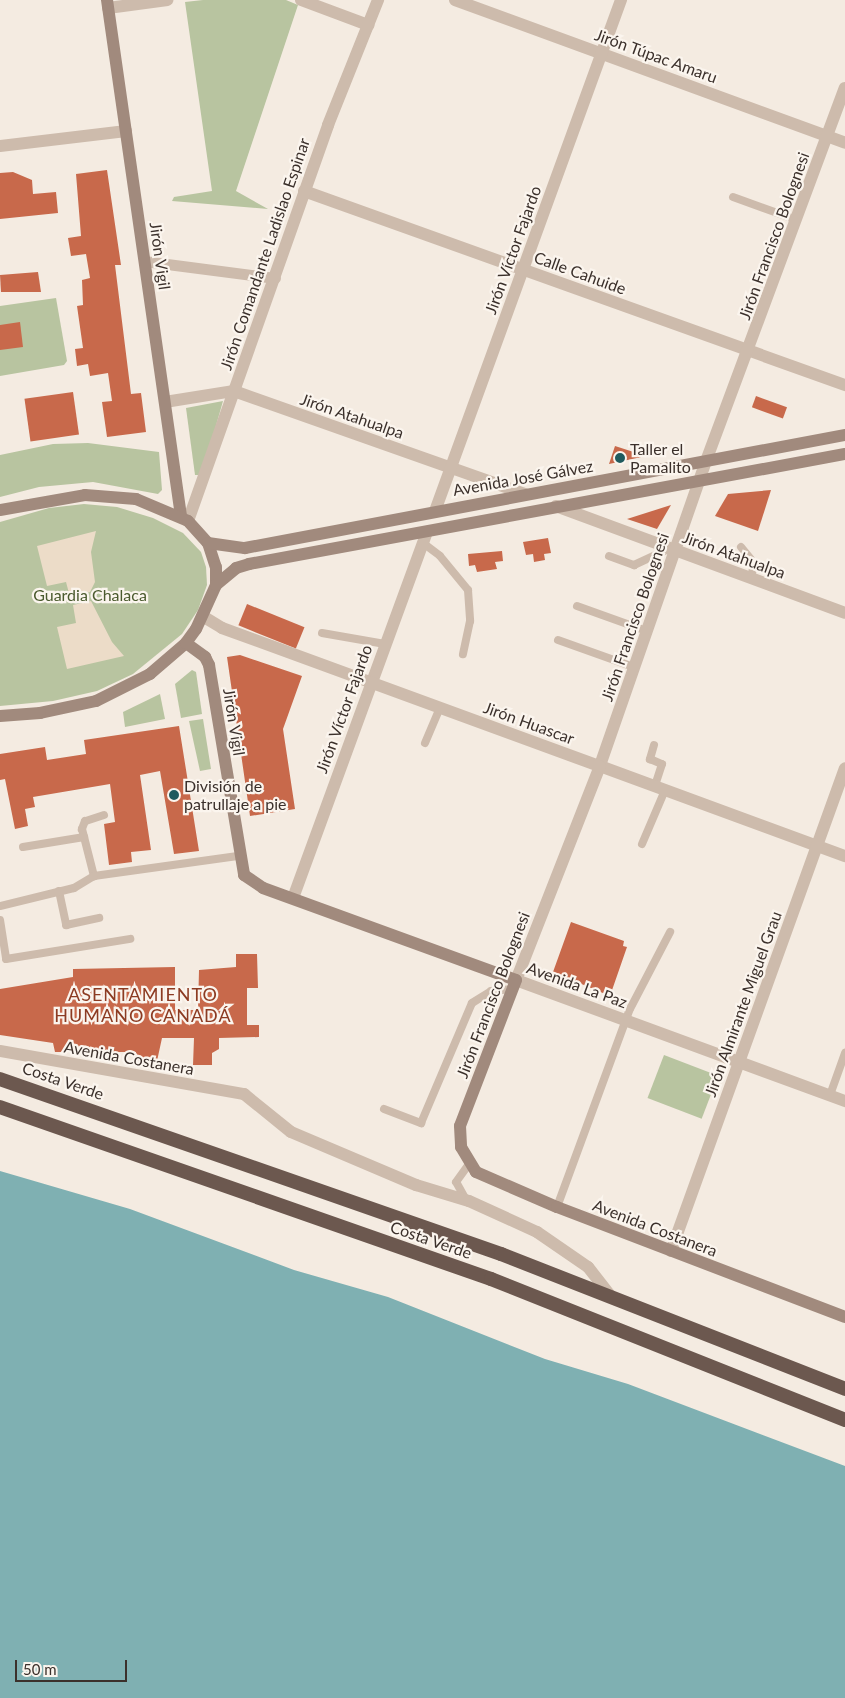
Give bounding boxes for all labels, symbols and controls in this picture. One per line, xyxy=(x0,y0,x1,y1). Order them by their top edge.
street label: Jirón Túpac Amaru xyxy=(592,25,720,87)
street label: Jirón Comandante Ladislao Espinar xyxy=(216,136,314,372)
street label: Jirón Francisco Bolognesi xyxy=(735,150,813,322)
street label: Jirón Víctor Fajardo xyxy=(481,183,545,317)
street label: Jirón Vigil xyxy=(146,221,174,291)
street label: Calle Cahuide xyxy=(531,247,629,299)
street label: Jirón Atahualpa xyxy=(298,389,406,443)
place label: Taller el Pamalito xyxy=(630,439,691,477)
marker: Taller el Pamalito xyxy=(614,452,626,464)
street label: Avenida José Gálvez xyxy=(451,456,595,500)
street label: Jirón Atahualpa xyxy=(680,527,788,583)
street label: Jirón Francisco Bolognesi xyxy=(597,530,673,704)
park label: Guardia Chalaca xyxy=(33,585,147,605)
street label: Jirón Víctor Fajardo xyxy=(312,642,376,776)
street label: Jirón Vigil xyxy=(219,687,249,757)
street label: Jirón Huascar xyxy=(481,698,577,748)
place label: División de patrullaje a pie xyxy=(184,776,286,814)
marker: División de patrullaje a pie xyxy=(168,789,180,801)
street label: Jirón Almirante Miguel Grau xyxy=(700,908,786,1100)
street label: Jirón Francisco Bolognesi xyxy=(452,909,534,1081)
street label: Avenida La Paz xyxy=(524,958,630,1012)
district label: ASENTAMIENTO HUMANO CANADÁ xyxy=(53,984,233,1026)
street label: Avenida Costanera xyxy=(62,1037,196,1079)
street label: Costa Verde xyxy=(20,1058,106,1104)
street label: Avenida Costanera xyxy=(590,1195,720,1261)
street label: Costa Verde xyxy=(388,1217,474,1263)
scale bar xyxy=(18,1650,130,1682)
text: 50 m xyxy=(23,1660,57,1678)

